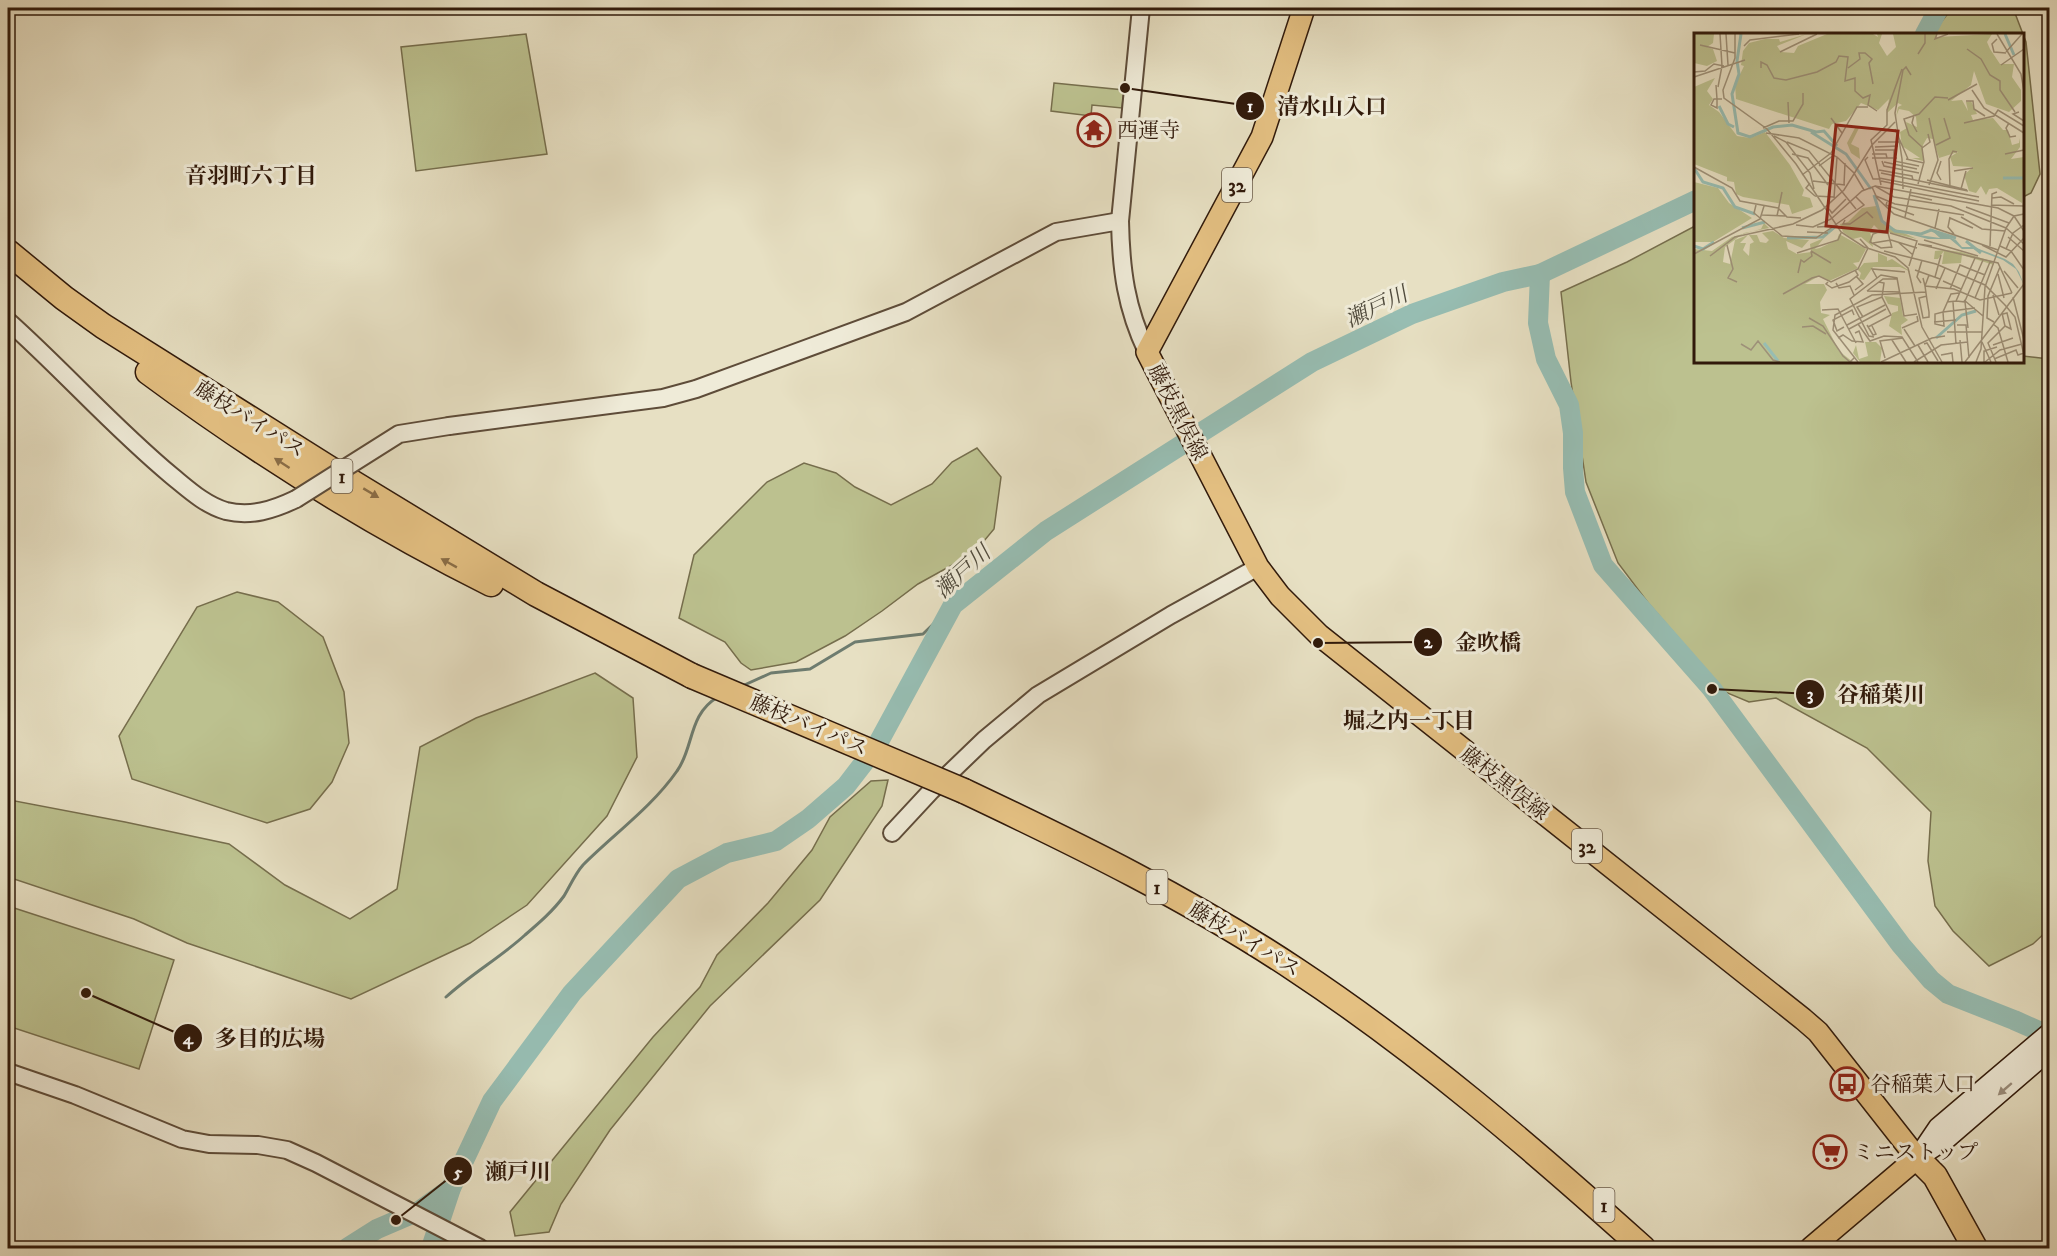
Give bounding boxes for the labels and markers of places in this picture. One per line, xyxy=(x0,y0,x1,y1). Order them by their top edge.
callout: 清水山入口 xyxy=(1235,86,1399,126)
temple icon: 西運寺 xyxy=(1076,112,1112,148)
place label: 西運寺 xyxy=(1117,118,1180,144)
callout: 金吹橋 xyxy=(1413,622,1533,662)
callout: 谷稲葉川 xyxy=(1795,674,1937,714)
callout: 多目的広場 xyxy=(173,1018,337,1058)
bus stop icon: 谷稲葉入口 xyxy=(1829,1066,1865,1102)
place label: 谷稲葉入口 xyxy=(1870,1072,1975,1098)
supermarket icon: ミニストップ xyxy=(1812,1134,1848,1170)
place label: ミニストップ xyxy=(1853,1140,1978,1166)
callout: 瀬戸川 xyxy=(443,1151,563,1191)

